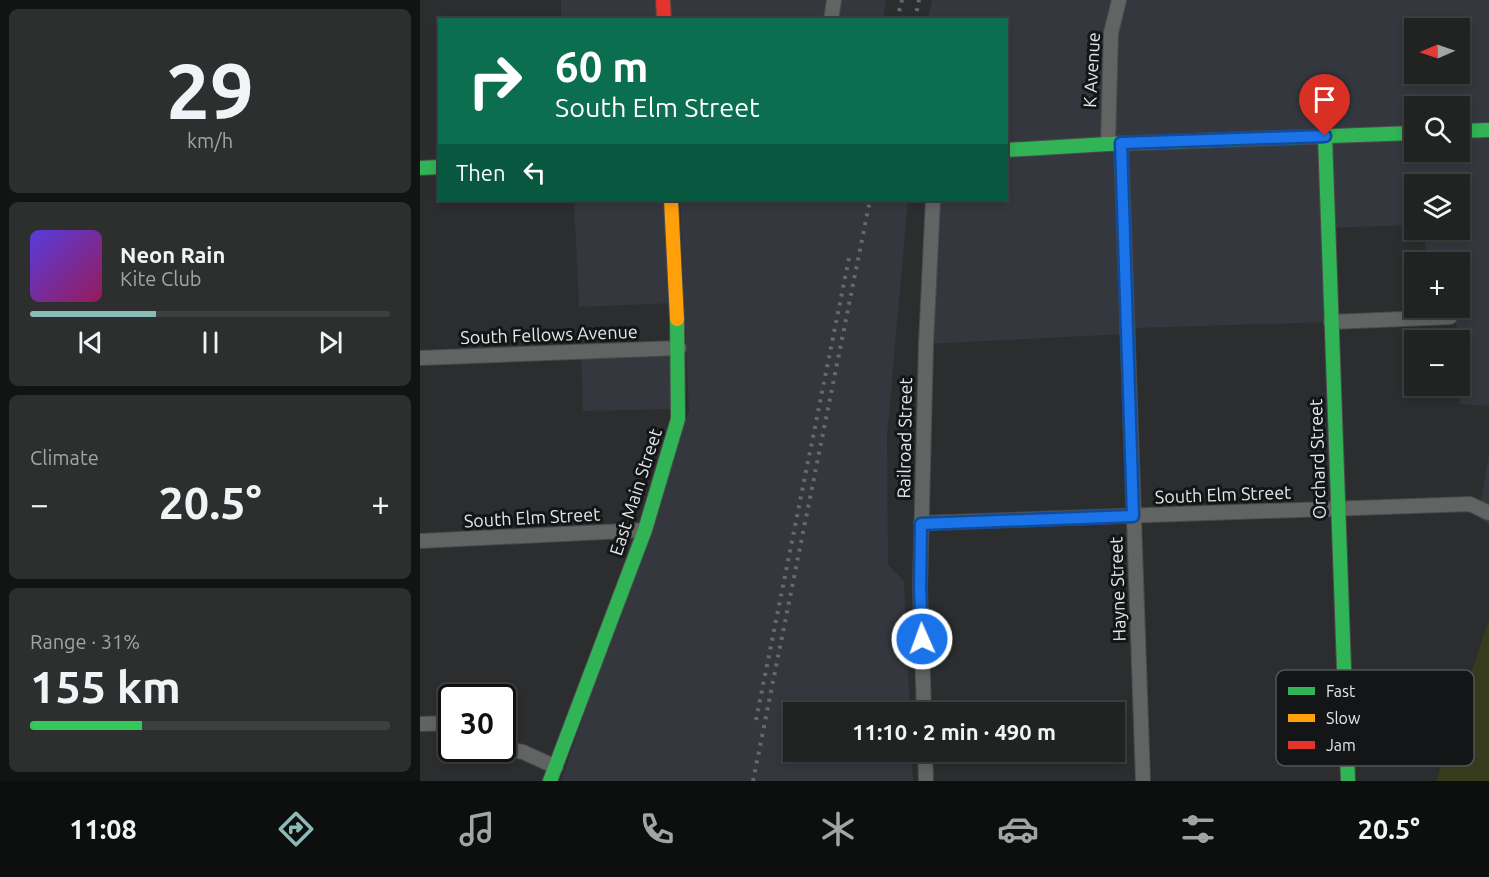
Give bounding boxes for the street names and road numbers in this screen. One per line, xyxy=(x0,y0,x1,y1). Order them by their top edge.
street label: K Avenue xyxy=(1079,32,1103,108)
street label: South Fellows Avenue xyxy=(460,321,638,347)
street label: Railroad Street xyxy=(893,377,915,499)
street label: Orchard Street xyxy=(1305,399,1329,520)
street label: East Main Street xyxy=(605,426,665,558)
street label: South Elm Street xyxy=(1154,482,1291,506)
street label: South Elm Street xyxy=(463,503,601,531)
street label: Hayne Street xyxy=(1105,536,1129,642)

